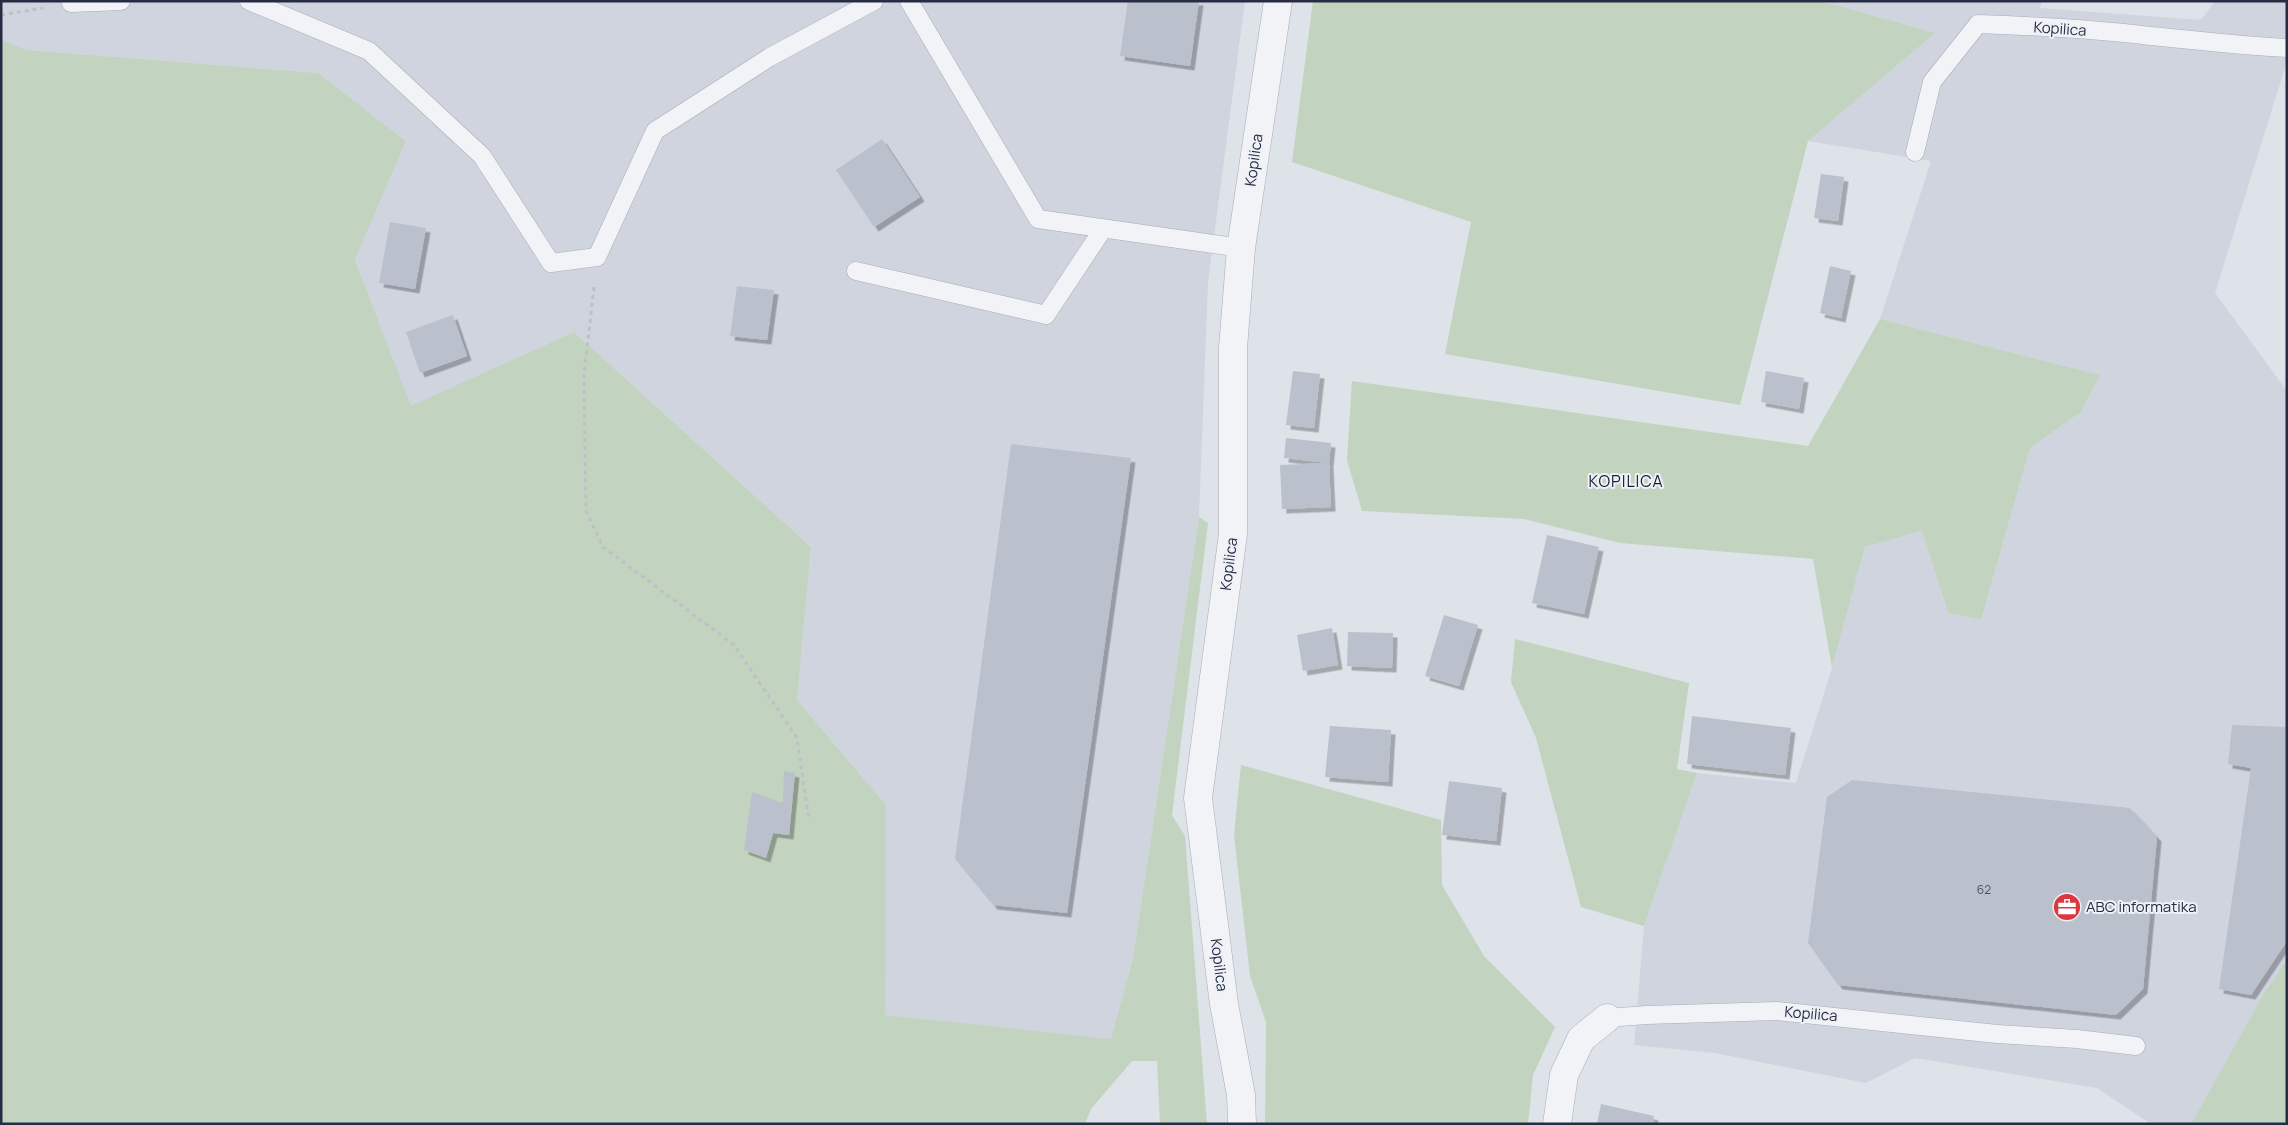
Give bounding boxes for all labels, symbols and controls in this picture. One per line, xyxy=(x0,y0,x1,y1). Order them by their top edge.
street label: Kopilica xyxy=(2033,16,2087,41)
street label: Kopilica xyxy=(1239,132,1268,188)
district label: KOPILICA xyxy=(1588,470,1664,492)
street label: Kopilica xyxy=(1215,536,1242,592)
house number: 62 xyxy=(1977,881,1991,898)
office icon: ABC informatika xyxy=(2052,892,2082,922)
place label: ABC informatika xyxy=(2086,896,2196,917)
street label: Kopilica xyxy=(1206,937,1233,993)
street label: Kopilica xyxy=(1784,1001,1838,1026)

